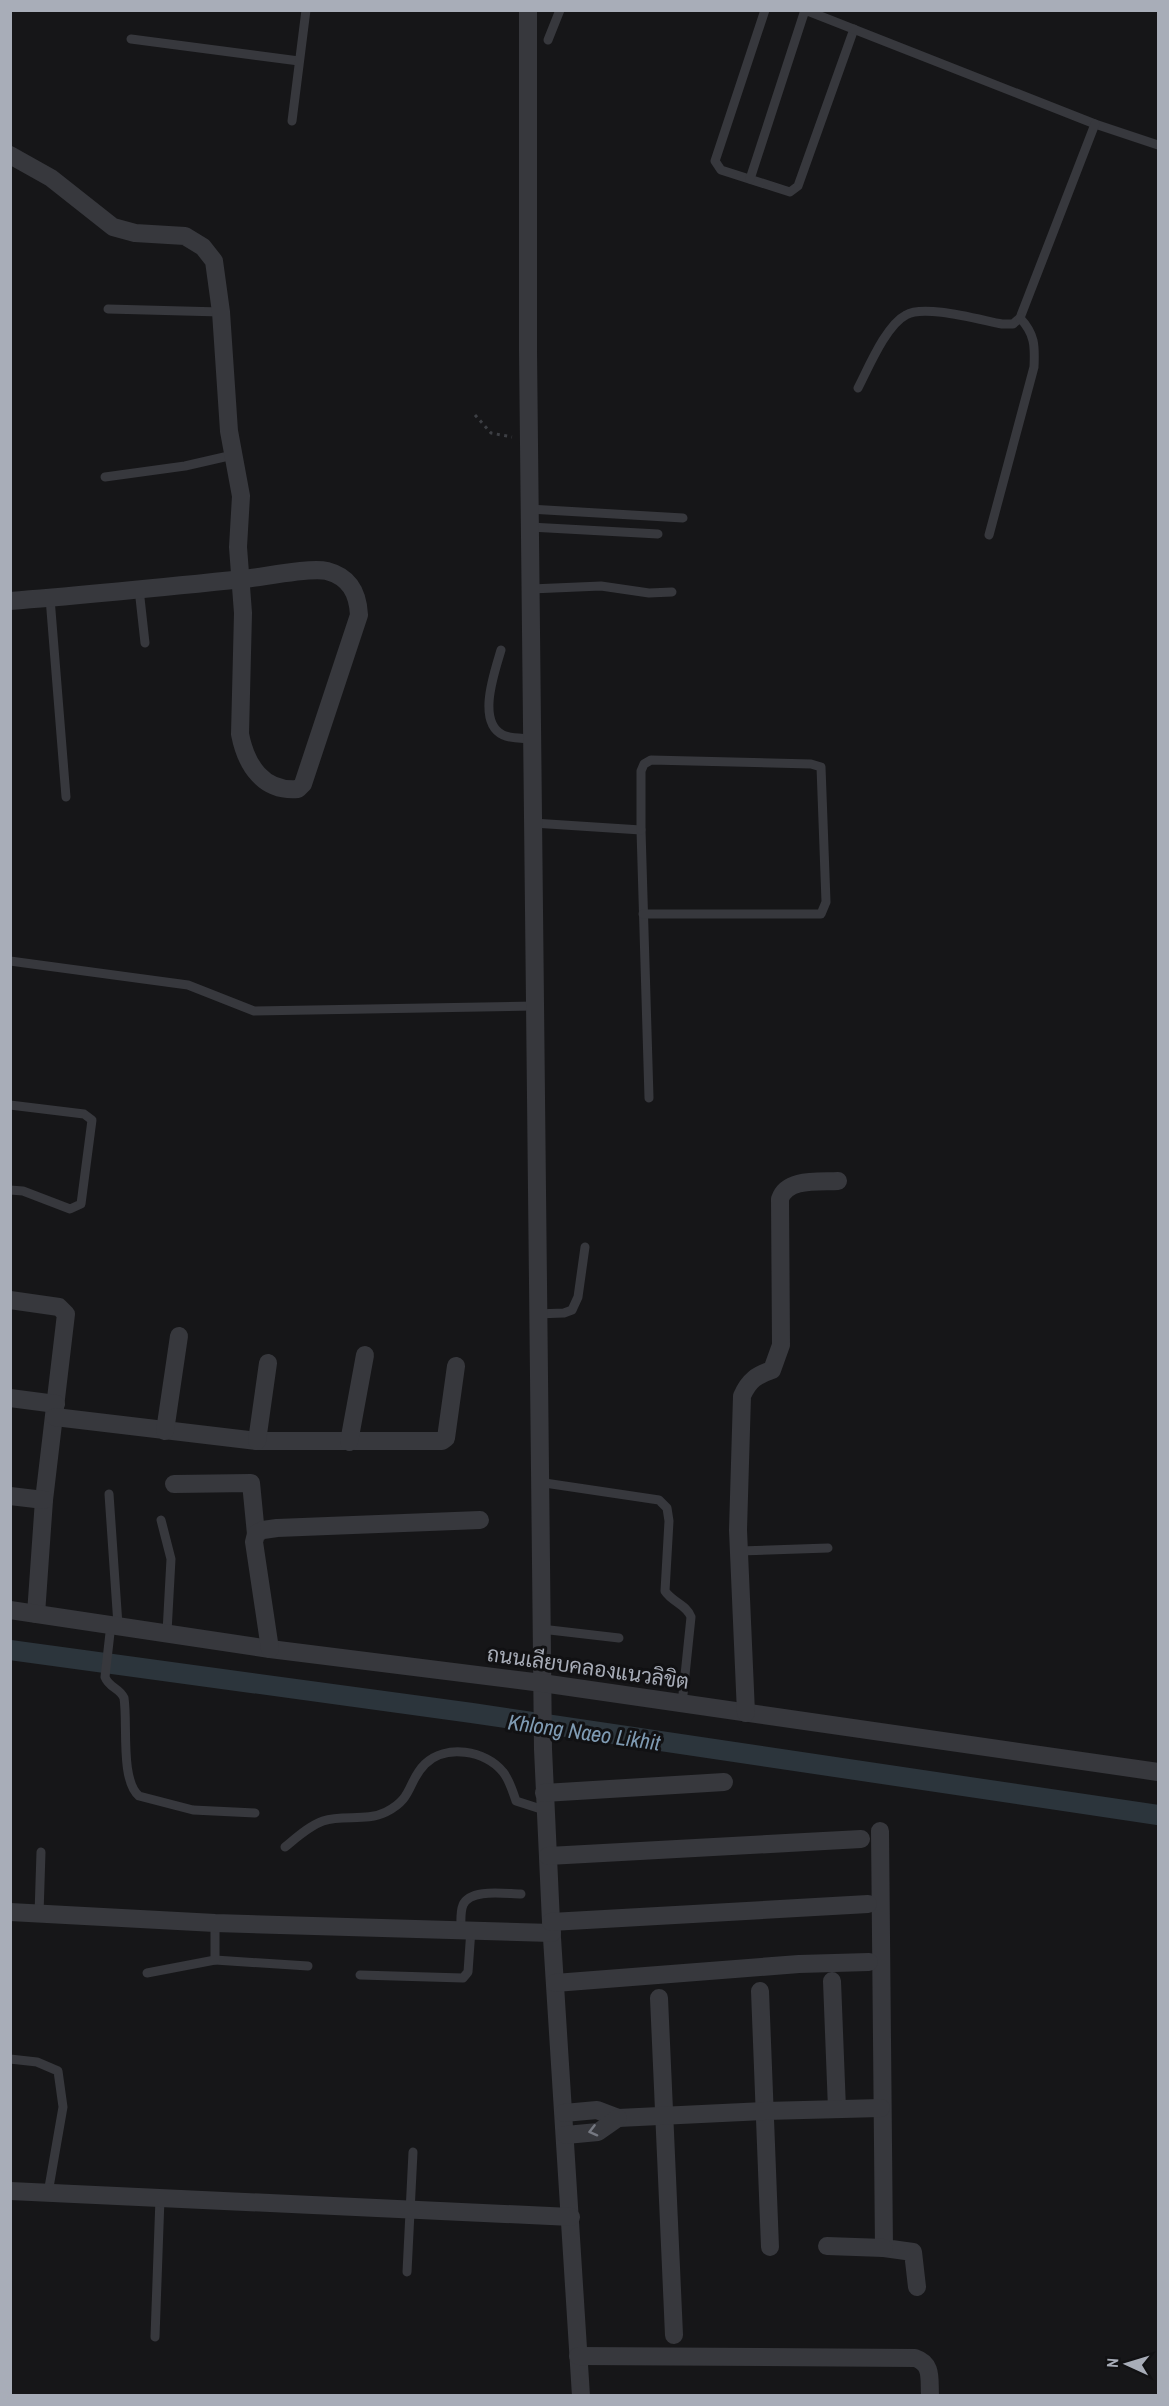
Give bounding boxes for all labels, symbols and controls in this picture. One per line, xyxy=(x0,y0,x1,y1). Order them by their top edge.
street label: ถนนเลียบคลองแนวลิขิต xyxy=(485,1639,691,1696)
water label: Khlong Naeo Likhit xyxy=(506,1706,663,1758)
one-way arrow xyxy=(588,2124,598,2137)
north arrow xyxy=(1097,2334,1157,2394)
text: N xyxy=(1101,2357,1123,2368)

